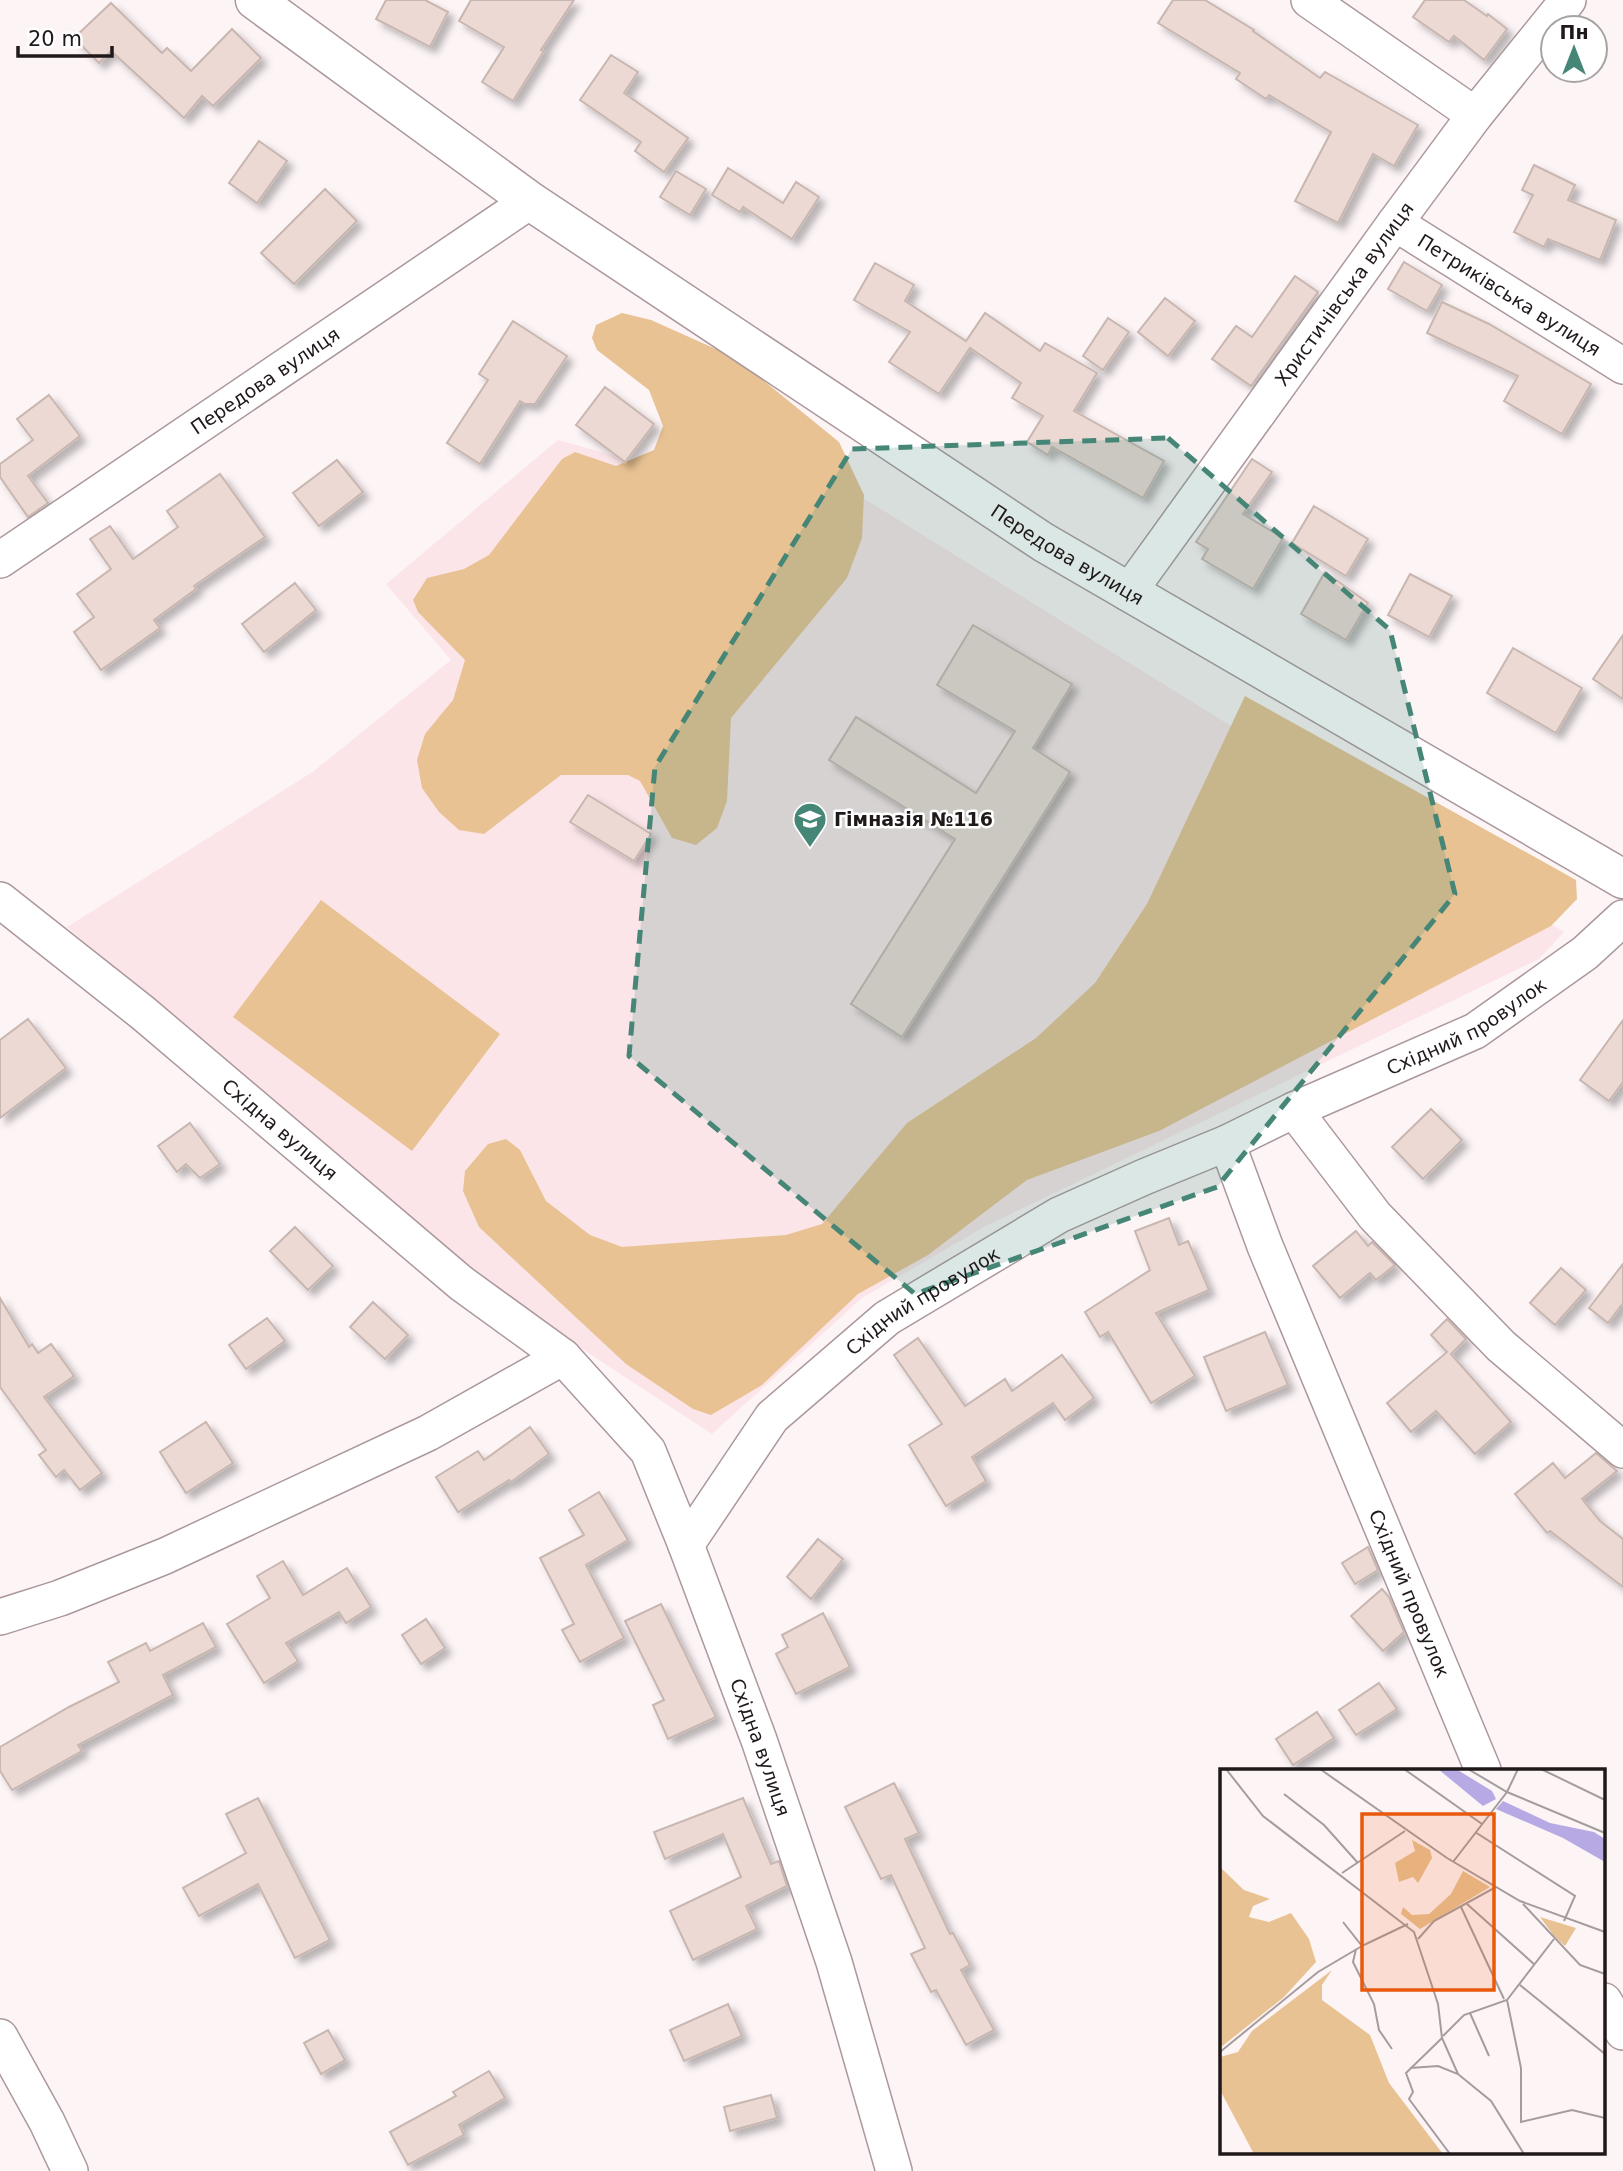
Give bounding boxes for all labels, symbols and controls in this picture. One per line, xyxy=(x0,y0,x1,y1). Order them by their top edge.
scale bar xyxy=(18,14,112,58)
north arrow xyxy=(1539,14,1609,84)
text: Пн xyxy=(1559,21,1589,43)
text: 20 m xyxy=(28,27,82,51)
street label: Христичівська вулиця xyxy=(1270,198,1418,390)
street label: Петриківська вулиця xyxy=(1414,229,1605,360)
street label: Передова вулиця xyxy=(186,322,343,439)
street label: Передова вулиця xyxy=(987,500,1148,609)
school or university icon: Гімназія №116 xyxy=(791,800,829,849)
place label: Гімназія №116 xyxy=(834,808,993,830)
street label: Східний провулок xyxy=(1383,973,1550,1079)
street label: Східна вулиця xyxy=(218,1074,342,1184)
street label: Східний провулок xyxy=(841,1242,1003,1360)
street label: Східний провулок xyxy=(1365,1506,1454,1681)
street label: Східна вулиця xyxy=(726,1675,795,1819)
inset map xyxy=(1220,1769,1606,2154)

